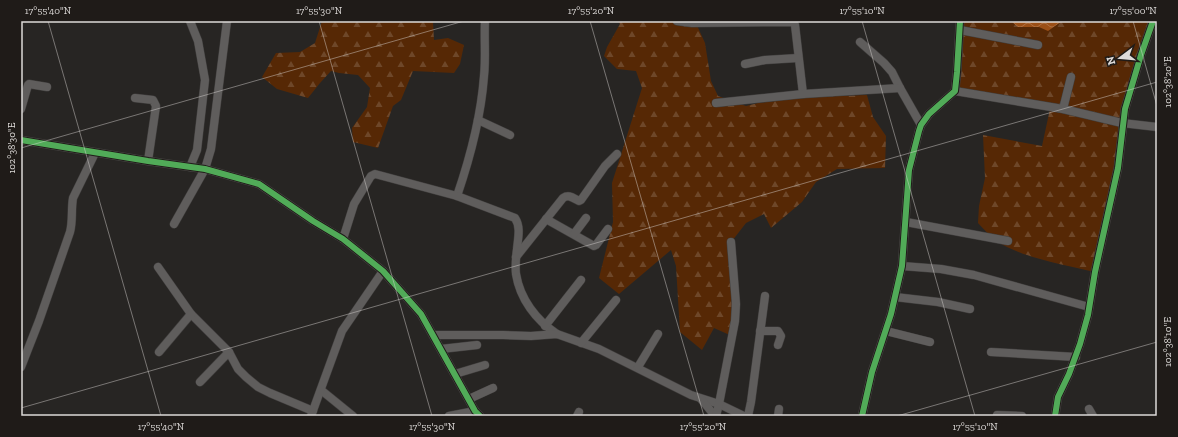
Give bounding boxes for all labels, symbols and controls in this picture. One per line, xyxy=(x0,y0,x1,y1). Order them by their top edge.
text: 17°55'40"N xyxy=(25,5,72,17)
text: 17°55'30"N xyxy=(296,5,343,17)
text: 17°55'20"N xyxy=(568,5,615,17)
text: 17°55'10"N xyxy=(839,5,885,17)
text: 17°55'00"N xyxy=(1109,5,1157,17)
north arrow xyxy=(1100,38,1140,78)
text: N xyxy=(1103,54,1118,66)
text: 102°38'20"E xyxy=(1162,56,1174,108)
text: 102°38'30"E xyxy=(6,122,18,174)
text: 102°38'10"E xyxy=(1162,317,1174,367)
text: 17°55'40"N xyxy=(138,421,185,433)
text: 17°55'30"N xyxy=(409,421,456,433)
text: 17°55'20"N xyxy=(680,421,727,433)
text: 17°55'10"N xyxy=(952,421,998,433)

